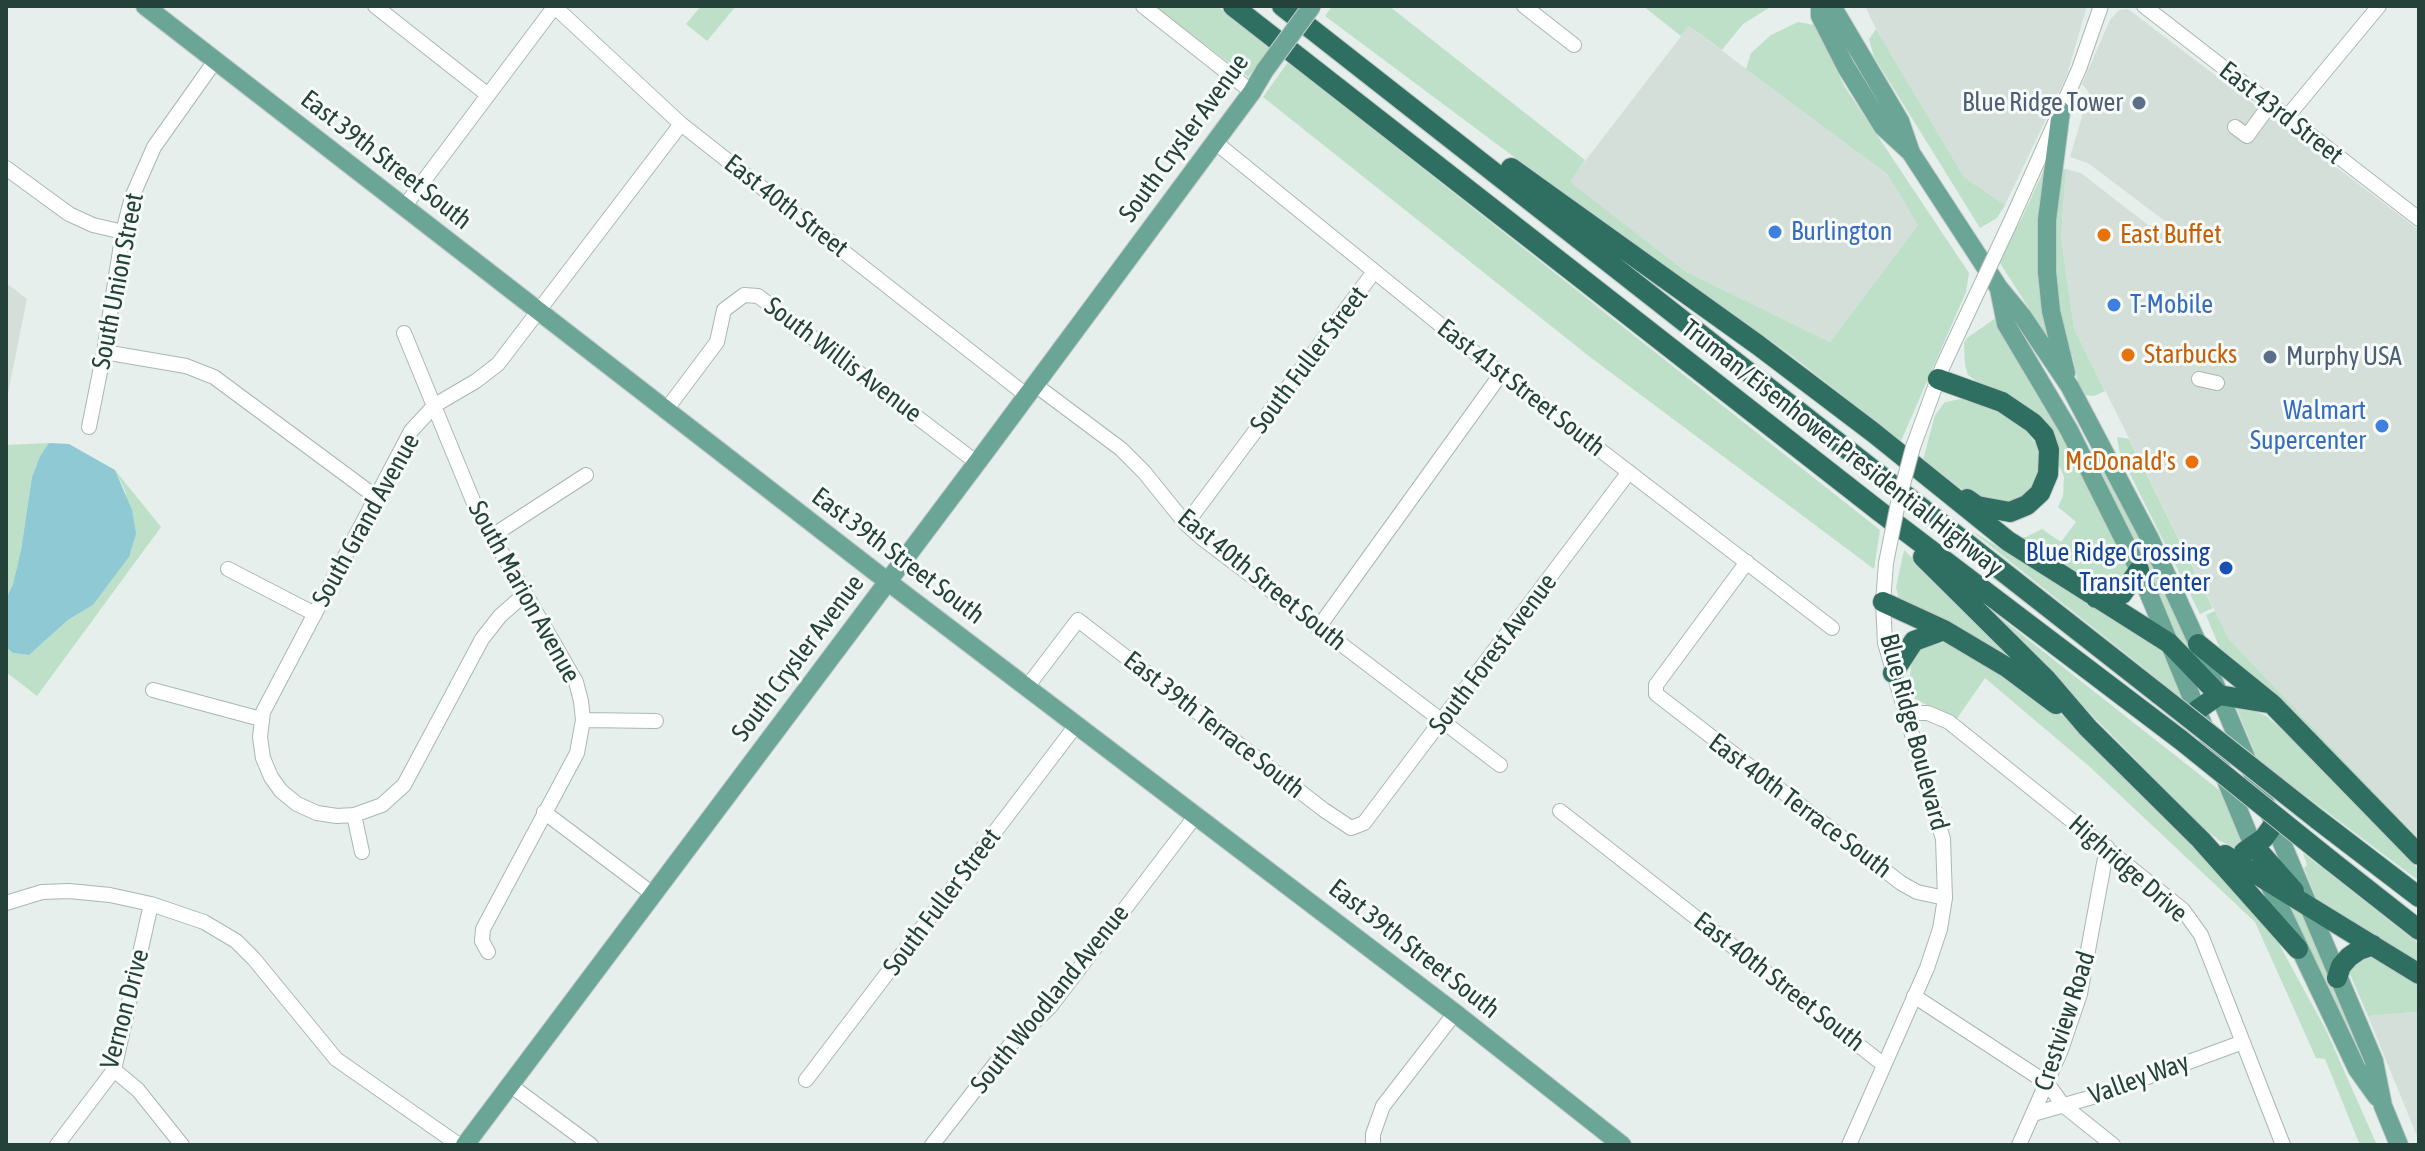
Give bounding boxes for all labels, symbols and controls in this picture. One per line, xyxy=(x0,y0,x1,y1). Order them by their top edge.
street label: South Crysler Avenue xyxy=(1113,48,1255,228)
street label: East 43rd Street xyxy=(2213,55,2349,171)
street label: East 39th Street South xyxy=(294,84,478,236)
place label: Blue Ridge Tower xyxy=(1962,87,2123,119)
marker: Blue Ridge Tower xyxy=(2130,94,2148,112)
street label: East 40th Street xyxy=(718,148,854,264)
street label: South Union Street xyxy=(86,190,150,372)
place label: Burlington xyxy=(1791,216,1892,248)
place label: East Buffet xyxy=(2120,219,2222,251)
marker: Burlington xyxy=(1766,223,1784,241)
marker: East Buffet xyxy=(2095,226,2113,244)
street label: South Fuller Street xyxy=(1244,280,1374,440)
place label: T-Mobile xyxy=(2130,289,2213,321)
street label: South Willis Avenue xyxy=(758,291,928,429)
marker: T-Mobile xyxy=(2105,296,2123,314)
street label: East 41st Street South xyxy=(1431,313,1611,463)
street label: Truman/Eisenhower Presidential Highway xyxy=(1675,313,2009,583)
place label: Starbucks xyxy=(2144,339,2237,371)
place label: Murphy USA xyxy=(2286,341,2402,373)
marker: Starbucks xyxy=(2119,346,2137,364)
marker: Murphy USA xyxy=(2261,348,2279,366)
place label: Walmart Supercenter xyxy=(2250,395,2366,456)
marker: Walmart Supercenter xyxy=(2373,417,2391,435)
street label: South Grand Avenue xyxy=(306,428,426,612)
place label: McDonald's xyxy=(2065,446,2176,478)
marker: McDonald's xyxy=(2183,453,2201,471)
street label: East 39th Street South xyxy=(806,481,990,631)
street label: South Marion Avenue xyxy=(461,496,587,688)
street label: East 40th Street South xyxy=(1171,502,1353,658)
place label: Blue Ridge Crossing Transit Center xyxy=(2026,537,2210,598)
marker: Blue Ridge Crossing Transit Center xyxy=(2217,559,2235,577)
street label: South Forest Avenue xyxy=(1422,567,1564,741)
street label: South Crysler Avenue xyxy=(725,569,871,747)
street label: Blue Ridge Boulevard xyxy=(1873,630,1955,834)
street label: East 39th Terrace South xyxy=(1117,645,1311,805)
street label: East 40th Terrace South xyxy=(1702,727,1898,885)
street label: Highridge Drive xyxy=(2062,809,2194,929)
street label: South Fuller Street xyxy=(877,822,1007,982)
street label: East 39th Street South xyxy=(1322,873,1506,1025)
street label: South Woodland Avenue xyxy=(964,898,1136,1100)
street label: East 40th Street South xyxy=(1687,906,1871,1058)
street label: Vernon Drive xyxy=(94,946,156,1072)
street label: Crestview Road xyxy=(2028,947,2102,1095)
street label: Valley Way xyxy=(2085,1047,2193,1111)

